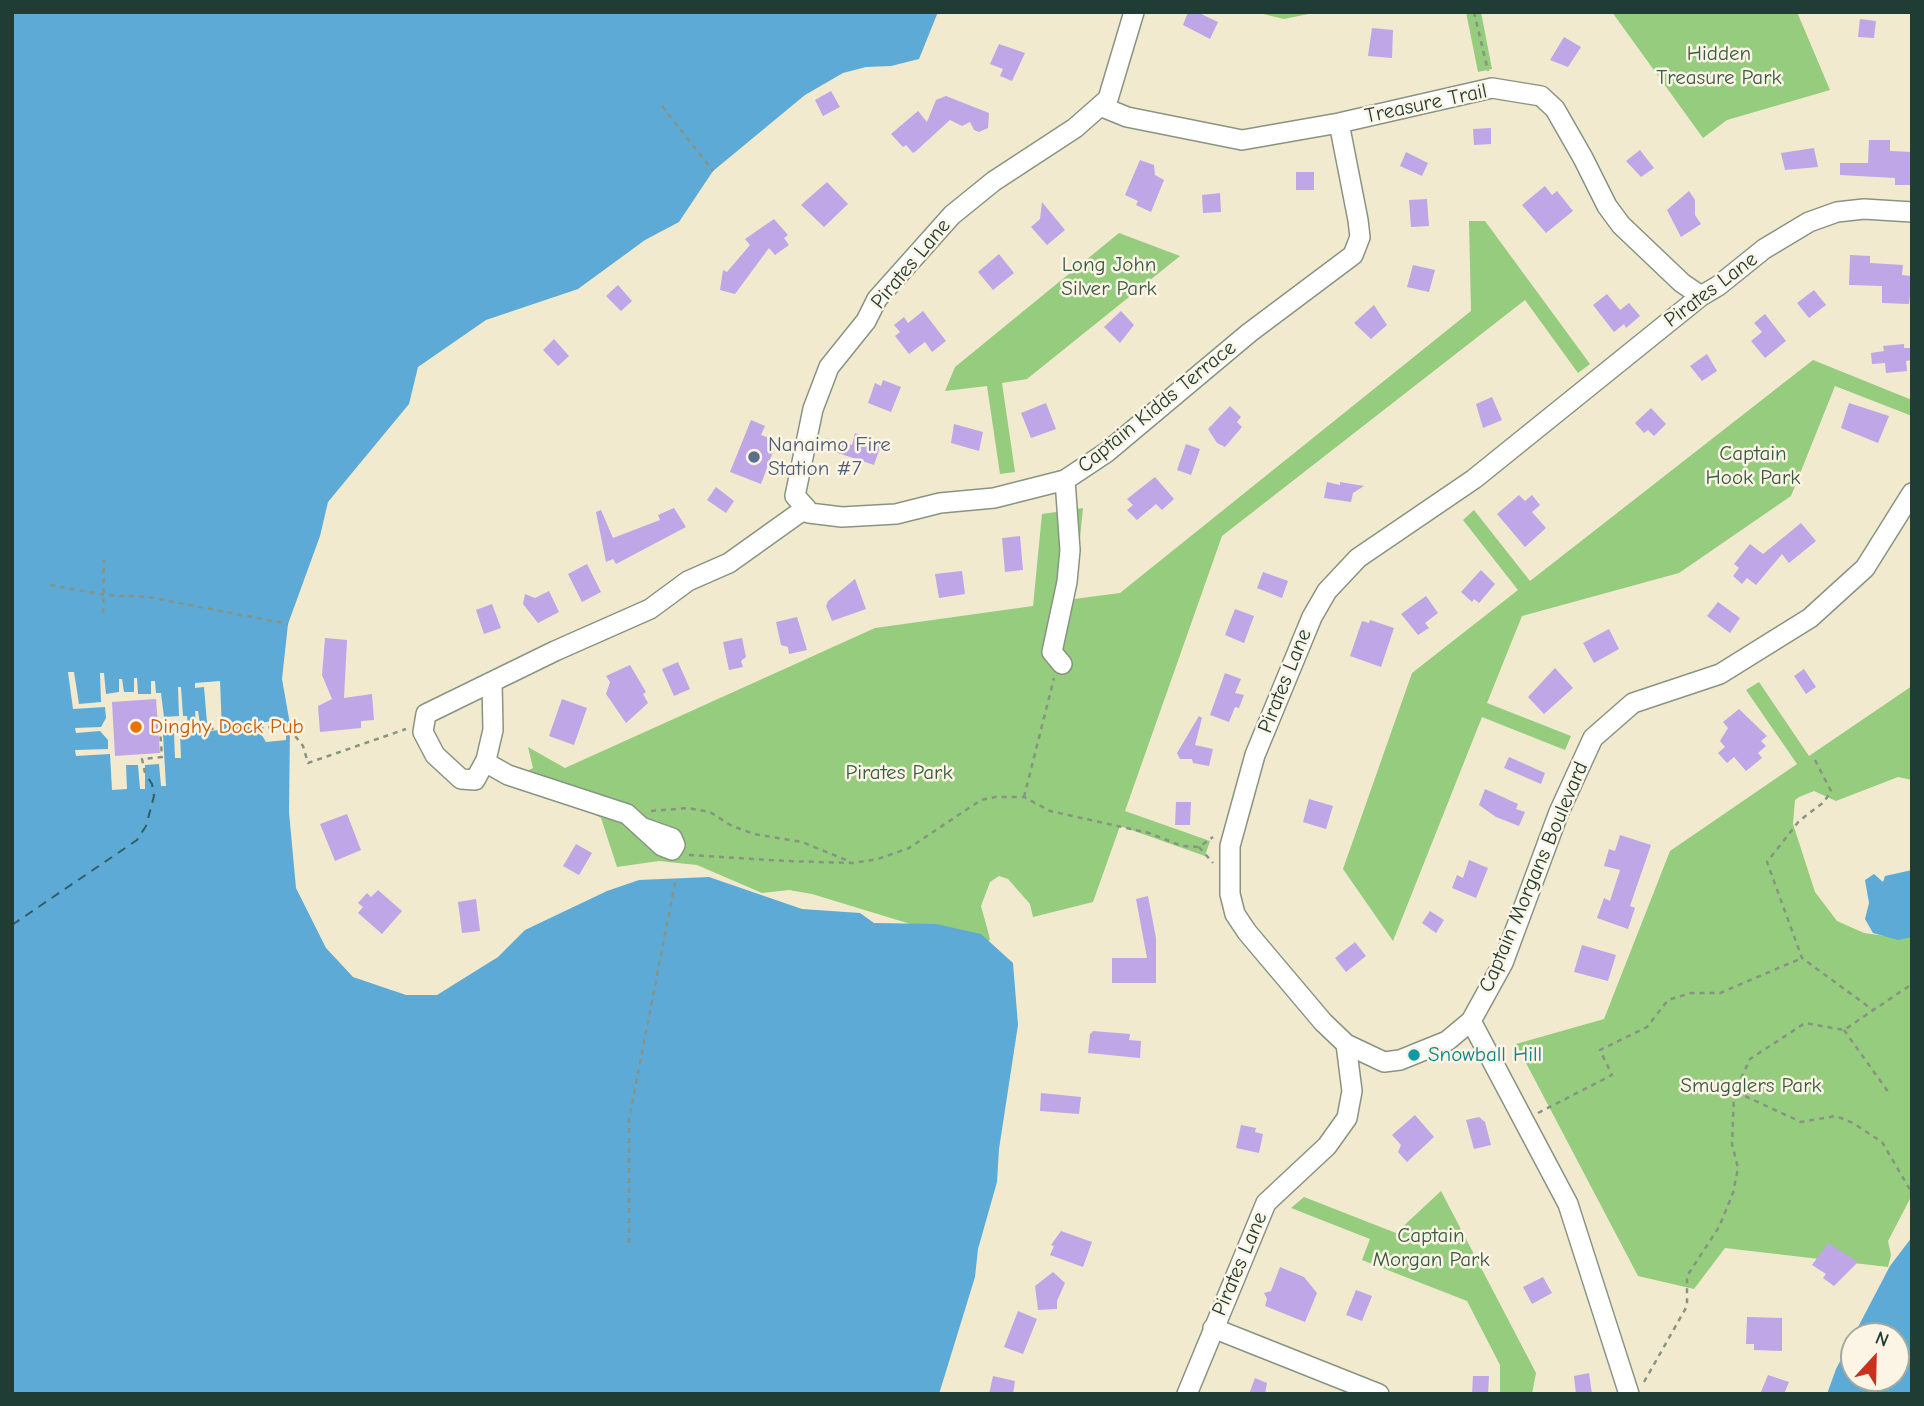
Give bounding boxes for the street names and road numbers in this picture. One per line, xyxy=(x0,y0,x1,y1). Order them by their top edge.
street label: Treasure Trail xyxy=(1363,79,1489,129)
street label: Pirates Lane xyxy=(866,214,956,314)
street label: Pirates Lane xyxy=(1659,247,1763,333)
street label: Captain Kidds Terrace xyxy=(1073,335,1241,479)
street label: Pirates Lane xyxy=(1253,625,1317,737)
street label: Captain Morgans Boulevard xyxy=(1474,758,1594,996)
street label: Pirates Lane xyxy=(1207,1208,1273,1320)

